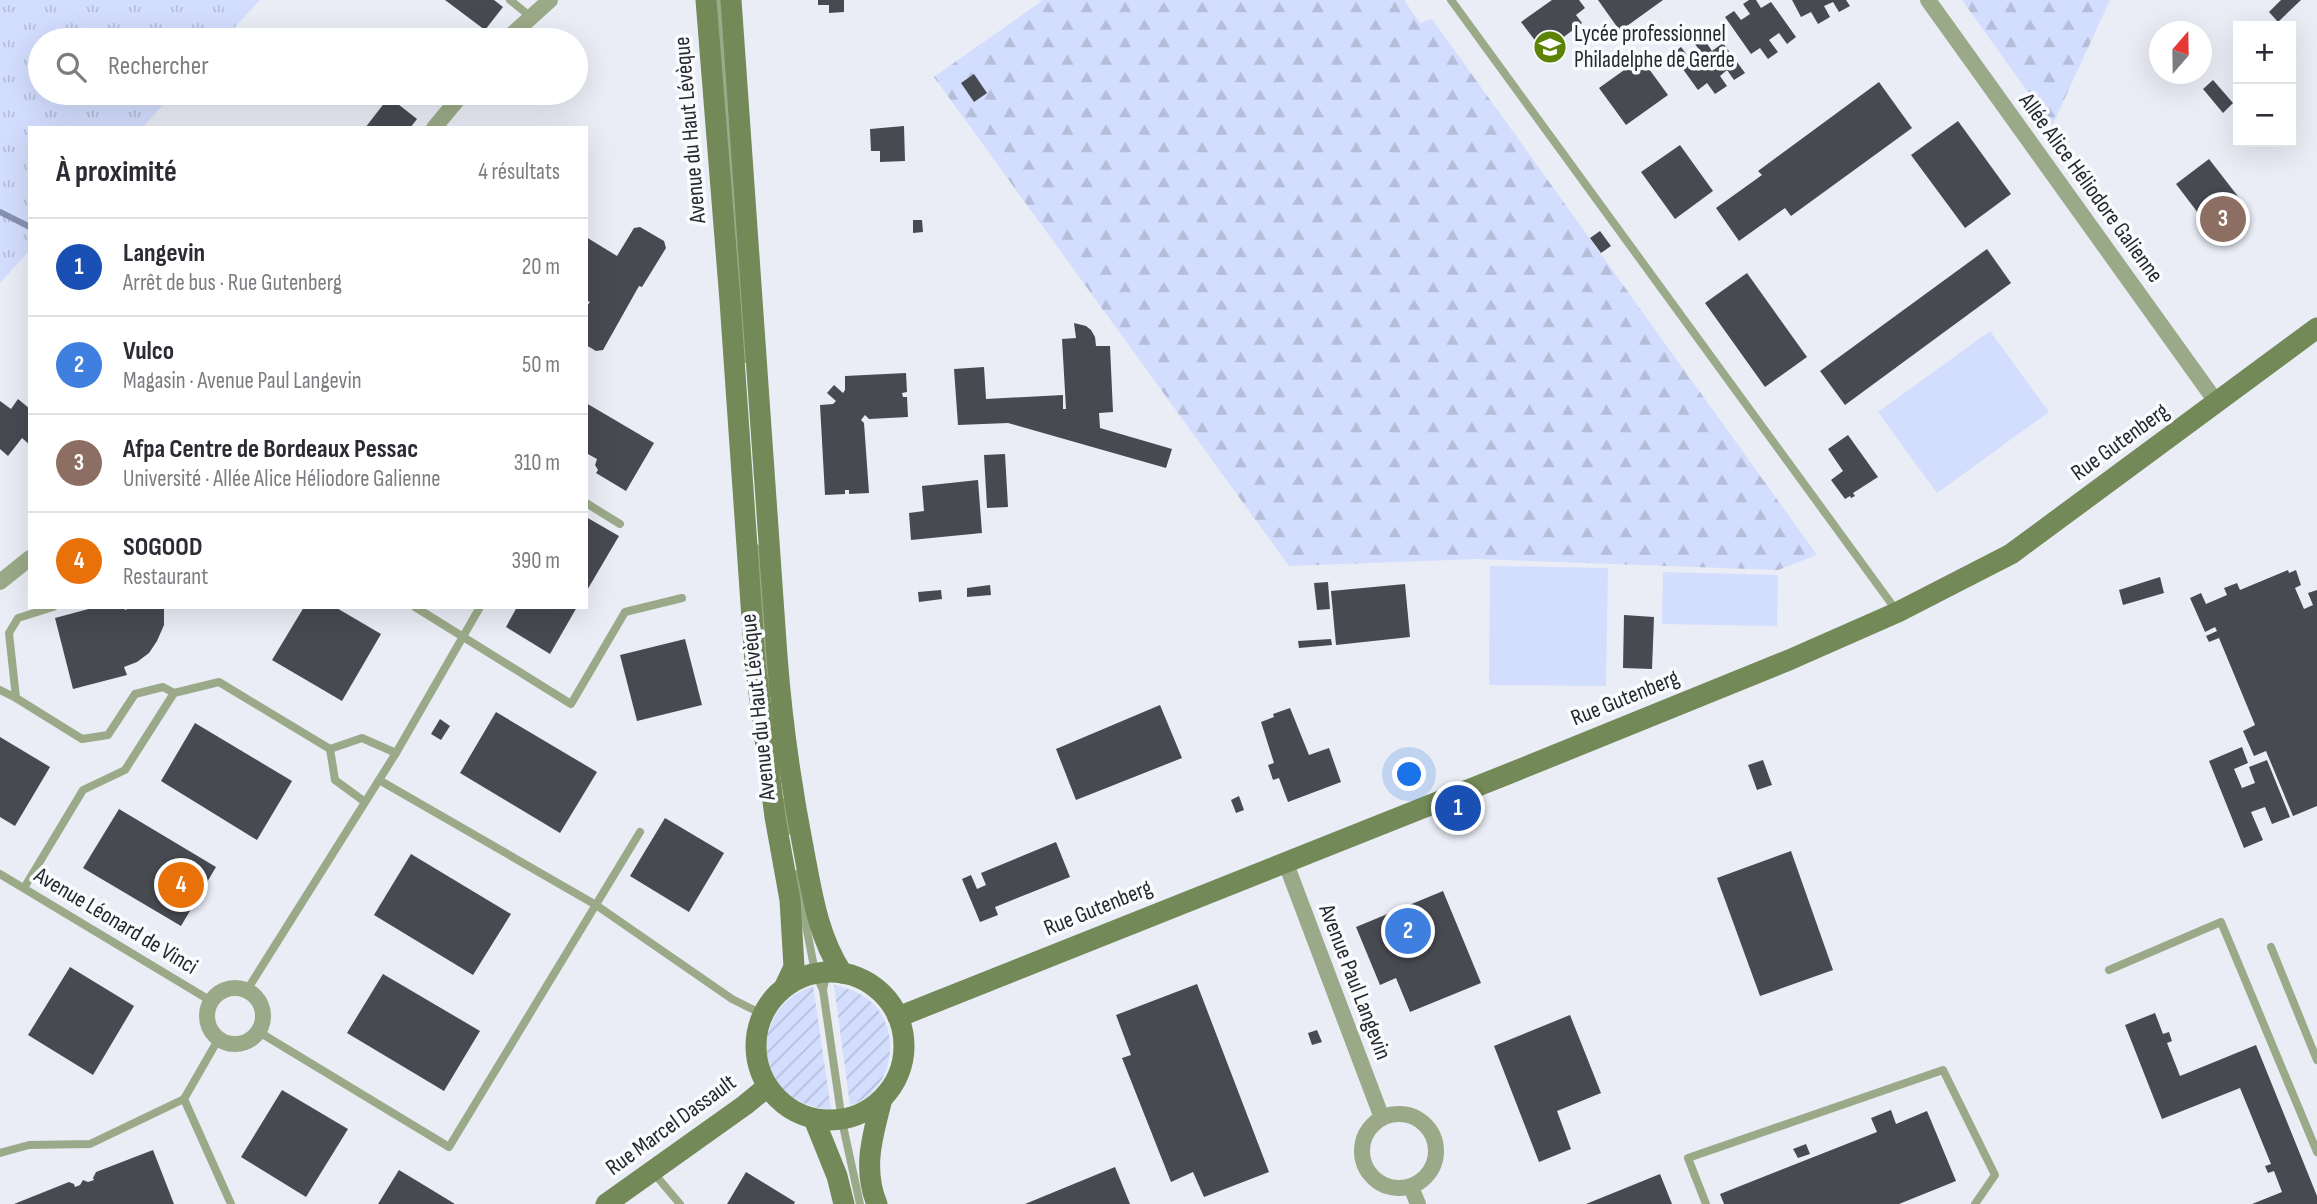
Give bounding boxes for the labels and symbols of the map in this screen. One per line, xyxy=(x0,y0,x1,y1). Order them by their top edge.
place label: Lycée professionnel Philadelphe de Gerde xyxy=(1574,20,1735,74)
north arrow xyxy=(2149,21,2212,84)
school or university icon: Lycée professionnel Philadelphe de Gerde xyxy=(1531,28,1569,66)
street label: Avenue du Haut Lévèque xyxy=(668,35,712,226)
street label: Allée Alice Héliodore Galienne xyxy=(2012,87,2169,288)
pin: 3 xyxy=(2200,193,2246,245)
street label: Rue Gutenberg xyxy=(2066,397,2174,487)
street label: Avenue du Haut Lévèque xyxy=(734,612,782,803)
street label: Rue Gutenberg xyxy=(1567,664,1683,732)
your location xyxy=(1392,757,1426,791)
pin: 1 xyxy=(1435,782,1481,834)
pin: 4 xyxy=(158,859,204,911)
street label: Avenue Léonard de Vinci xyxy=(28,861,203,981)
street label: Rue Gutenberg xyxy=(1040,874,1156,942)
street label: Avenue Paul Langevin xyxy=(1312,899,1397,1064)
pin: 2 xyxy=(1385,905,1431,957)
street label: Rue Marcel Dassault xyxy=(600,1068,742,1182)

